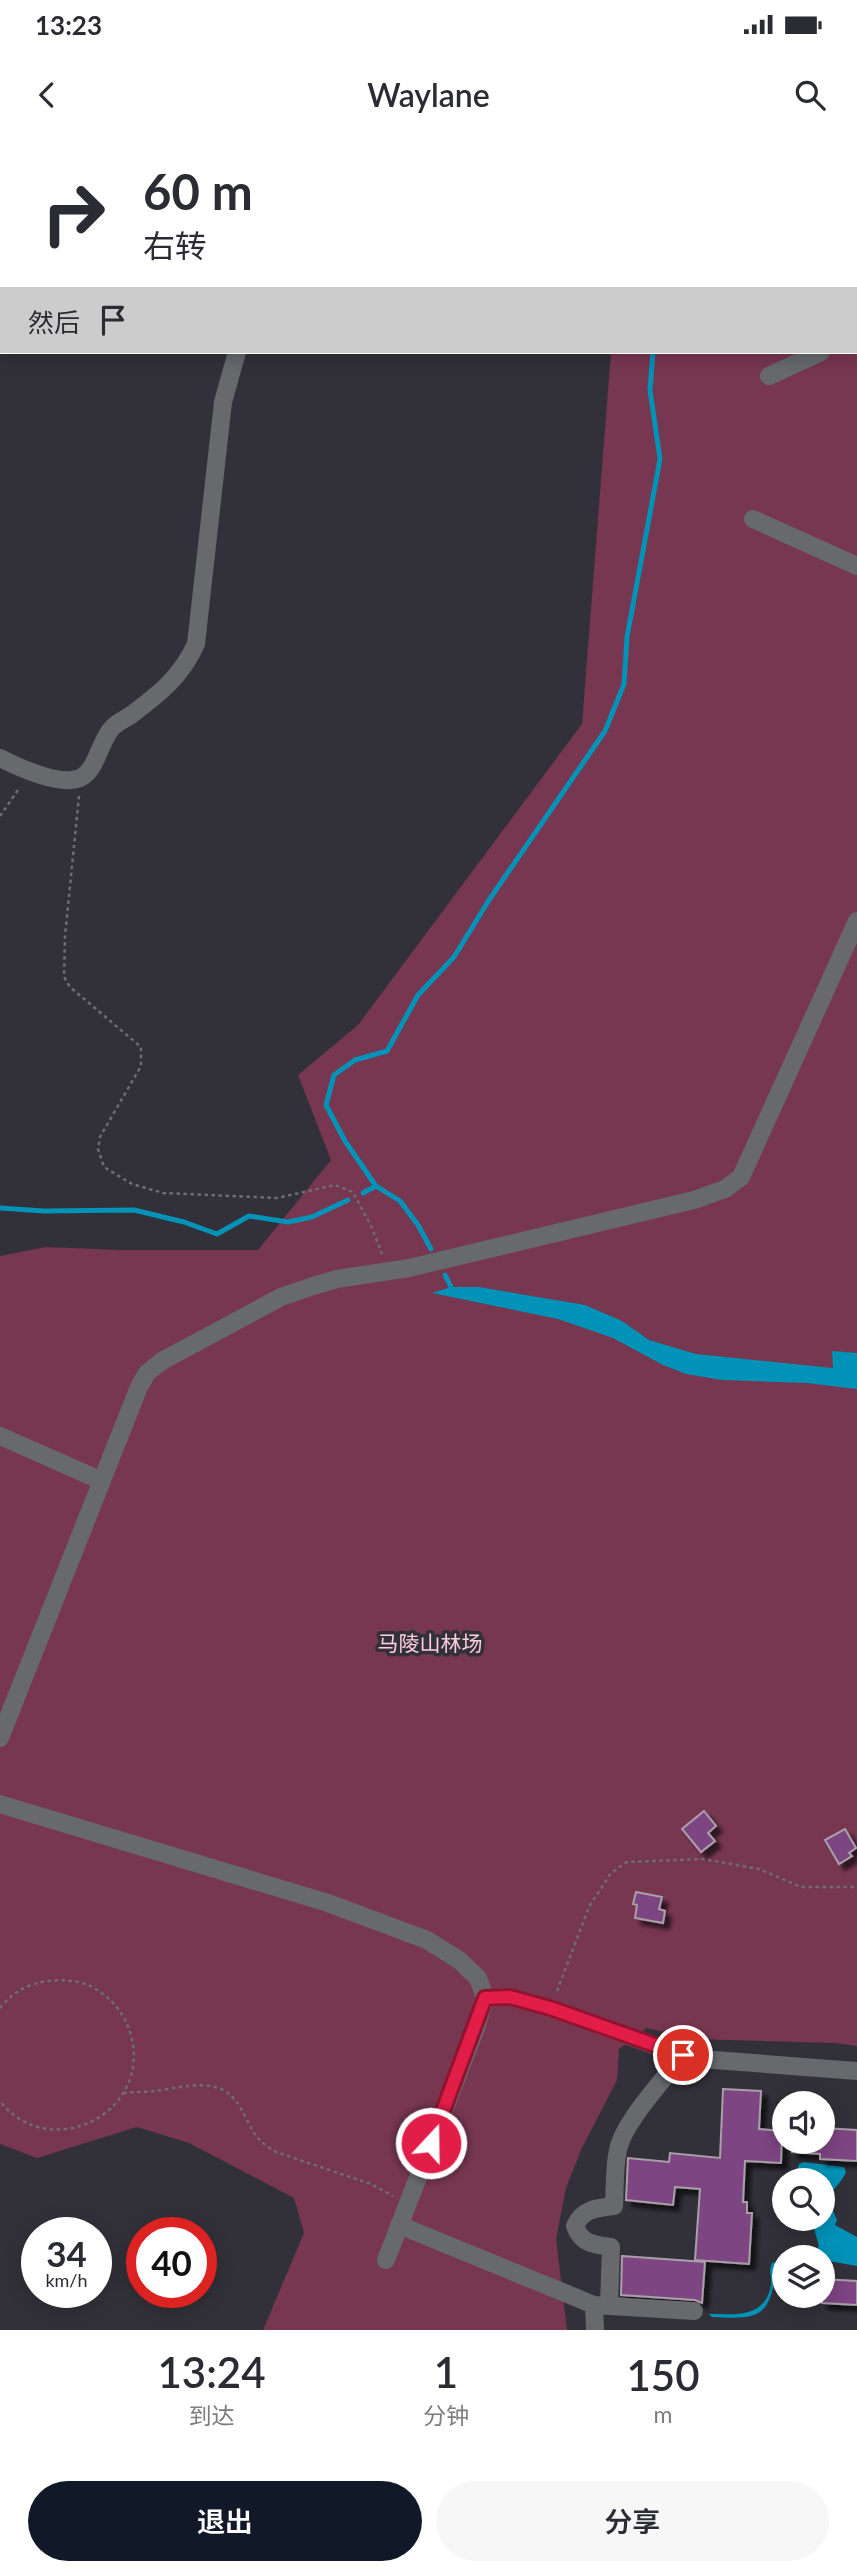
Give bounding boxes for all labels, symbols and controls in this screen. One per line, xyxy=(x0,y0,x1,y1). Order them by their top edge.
text: 13:23 xyxy=(35,9,102,41)
text: Waylane xyxy=(367,75,490,114)
icon: back xyxy=(28,76,66,114)
icon: search xyxy=(791,76,829,114)
text: 60 m xyxy=(143,162,253,220)
icon: right xyxy=(28,168,119,259)
text: 右转 xyxy=(143,226,207,265)
icon: arrive xyxy=(94,301,132,339)
text: 然后 xyxy=(28,306,80,338)
park label: 马陵山林场 xyxy=(378,1630,483,1655)
pin xyxy=(653,2025,713,2085)
icon: arrive xyxy=(664,2036,702,2074)
map controls xyxy=(772,2091,835,2308)
button: sound xyxy=(772,2091,835,2154)
position arrow xyxy=(394,2106,468,2180)
button: search xyxy=(772,2168,835,2231)
speed limit sign: 40 xyxy=(126,2217,217,2308)
text: 34 xyxy=(46,2232,87,2274)
button: layers xyxy=(772,2245,835,2308)
text: km/h xyxy=(45,2269,88,2291)
text: 13:24 xyxy=(157,2347,266,2397)
text: 1 xyxy=(434,2347,458,2397)
text: 150 xyxy=(626,2350,700,2400)
text: m xyxy=(654,2400,672,2428)
text: 到达 xyxy=(188,2401,234,2429)
text: 分钟 xyxy=(423,2401,469,2429)
button: 退出 xyxy=(28,2481,422,2561)
button: 分享 xyxy=(436,2481,829,2561)

